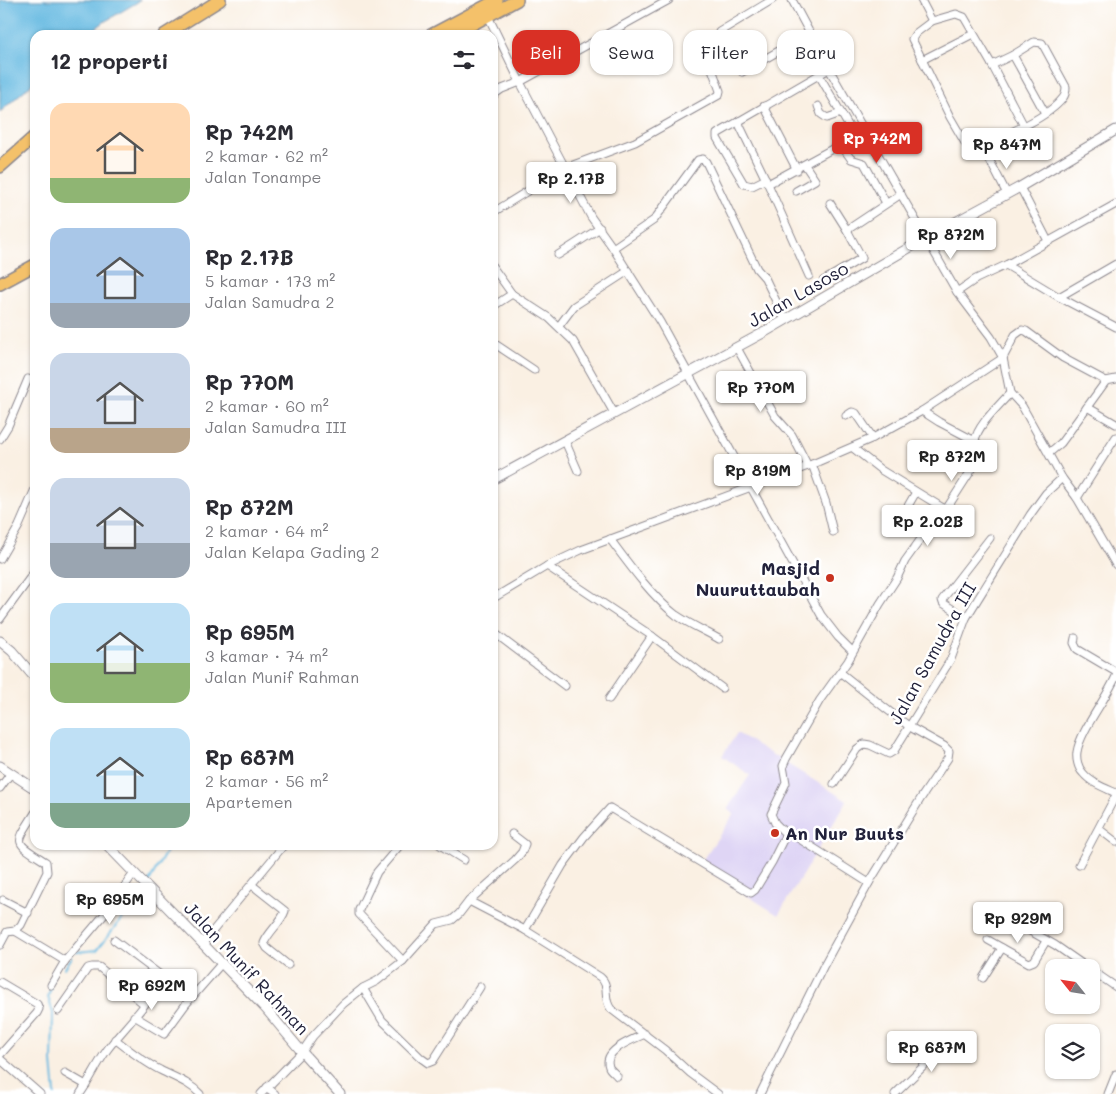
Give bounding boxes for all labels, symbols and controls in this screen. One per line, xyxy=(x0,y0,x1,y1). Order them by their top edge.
chip: Beli xyxy=(512,30,580,75)
chip: Sewa xyxy=(590,30,673,75)
chip: Filter xyxy=(683,30,767,75)
chip: Baru xyxy=(777,30,854,75)
icon: filters xyxy=(450,46,478,74)
text: 12 properti xyxy=(50,47,169,74)
text: Rp 742M xyxy=(205,118,294,145)
pin: Rp 742M xyxy=(831,121,923,164)
icon: home xyxy=(90,123,150,183)
text: Rp 742M xyxy=(843,127,911,148)
pin: Rp 847M xyxy=(961,128,1053,170)
text: Rp 847M xyxy=(973,133,1041,154)
text: 2 kamar · 62 m² xyxy=(205,145,328,166)
pin: Rp 2.17B xyxy=(519,162,623,204)
text: Jalan Tonampe xyxy=(205,166,321,187)
text: Rp 2.17B xyxy=(537,167,605,188)
pin: Rp 872M xyxy=(905,218,997,260)
text: Rp 872M xyxy=(917,223,985,244)
text: Rp 2.17B xyxy=(205,243,294,270)
icon: home xyxy=(90,248,150,308)
street label: Jalan Lasoso xyxy=(743,255,853,332)
text: 5 kamar · 173 m² xyxy=(205,270,335,291)
text: Jalan Samudra 2 xyxy=(205,291,334,312)
text: Rp 770M xyxy=(205,368,294,395)
pin: Rp 770M xyxy=(715,370,807,413)
icon: home xyxy=(90,373,150,433)
text: Rp 770M xyxy=(727,376,795,397)
text: 2 kamar · 60 m² xyxy=(205,395,329,416)
text: Jalan Samudra III xyxy=(205,416,347,437)
pin: Rp 872M xyxy=(906,440,998,482)
text: Rp 872M xyxy=(918,445,986,466)
pin: Rp 819M xyxy=(712,454,804,496)
text: Rp 819M xyxy=(725,459,791,480)
text: Rp 872M xyxy=(205,493,294,520)
icon: home xyxy=(90,498,150,558)
pin: Rp 2.02B xyxy=(876,504,980,547)
text: Rp 2.02B xyxy=(893,510,963,531)
text: 2 kamar · 64 m² xyxy=(205,520,328,541)
text: Jalan Kelapa Gading 2 xyxy=(205,541,379,562)
place label: Masjid Nuuruttaubah xyxy=(696,556,820,601)
marker: Masjid Nuuruttaubah xyxy=(824,572,836,584)
street label: Jalan Samudra III xyxy=(883,577,981,728)
text: Rp 695M xyxy=(205,618,295,645)
icon: home xyxy=(90,623,150,683)
text: 3 kamar · 74 m² xyxy=(205,645,328,666)
text: Jalan Munif Rahman xyxy=(205,666,359,687)
text: Rp 687M xyxy=(205,743,295,770)
icon: home xyxy=(90,748,150,808)
text: 2 kamar · 56 m² xyxy=(205,770,328,791)
text: Apartemen xyxy=(205,791,292,812)
place label: An Nur Buuts xyxy=(785,821,904,845)
marker: An Nur Buuts xyxy=(769,827,781,839)
pin: Rp 695M xyxy=(64,882,156,925)
text: Rp 695M xyxy=(76,888,144,909)
street label: Jalan Munif Rahman xyxy=(179,896,315,1040)
pin: Rp 929M xyxy=(972,902,1064,944)
text: Rp 929M xyxy=(984,907,1052,928)
north arrow xyxy=(1045,959,1100,1014)
map controls xyxy=(1045,959,1100,1079)
pin: Rp 692M xyxy=(106,968,198,1011)
text: Rp 692M xyxy=(118,974,186,995)
button: layers xyxy=(1045,1024,1100,1079)
pin: Rp 687M xyxy=(886,1030,978,1073)
text: Rp 687M xyxy=(898,1036,966,1057)

